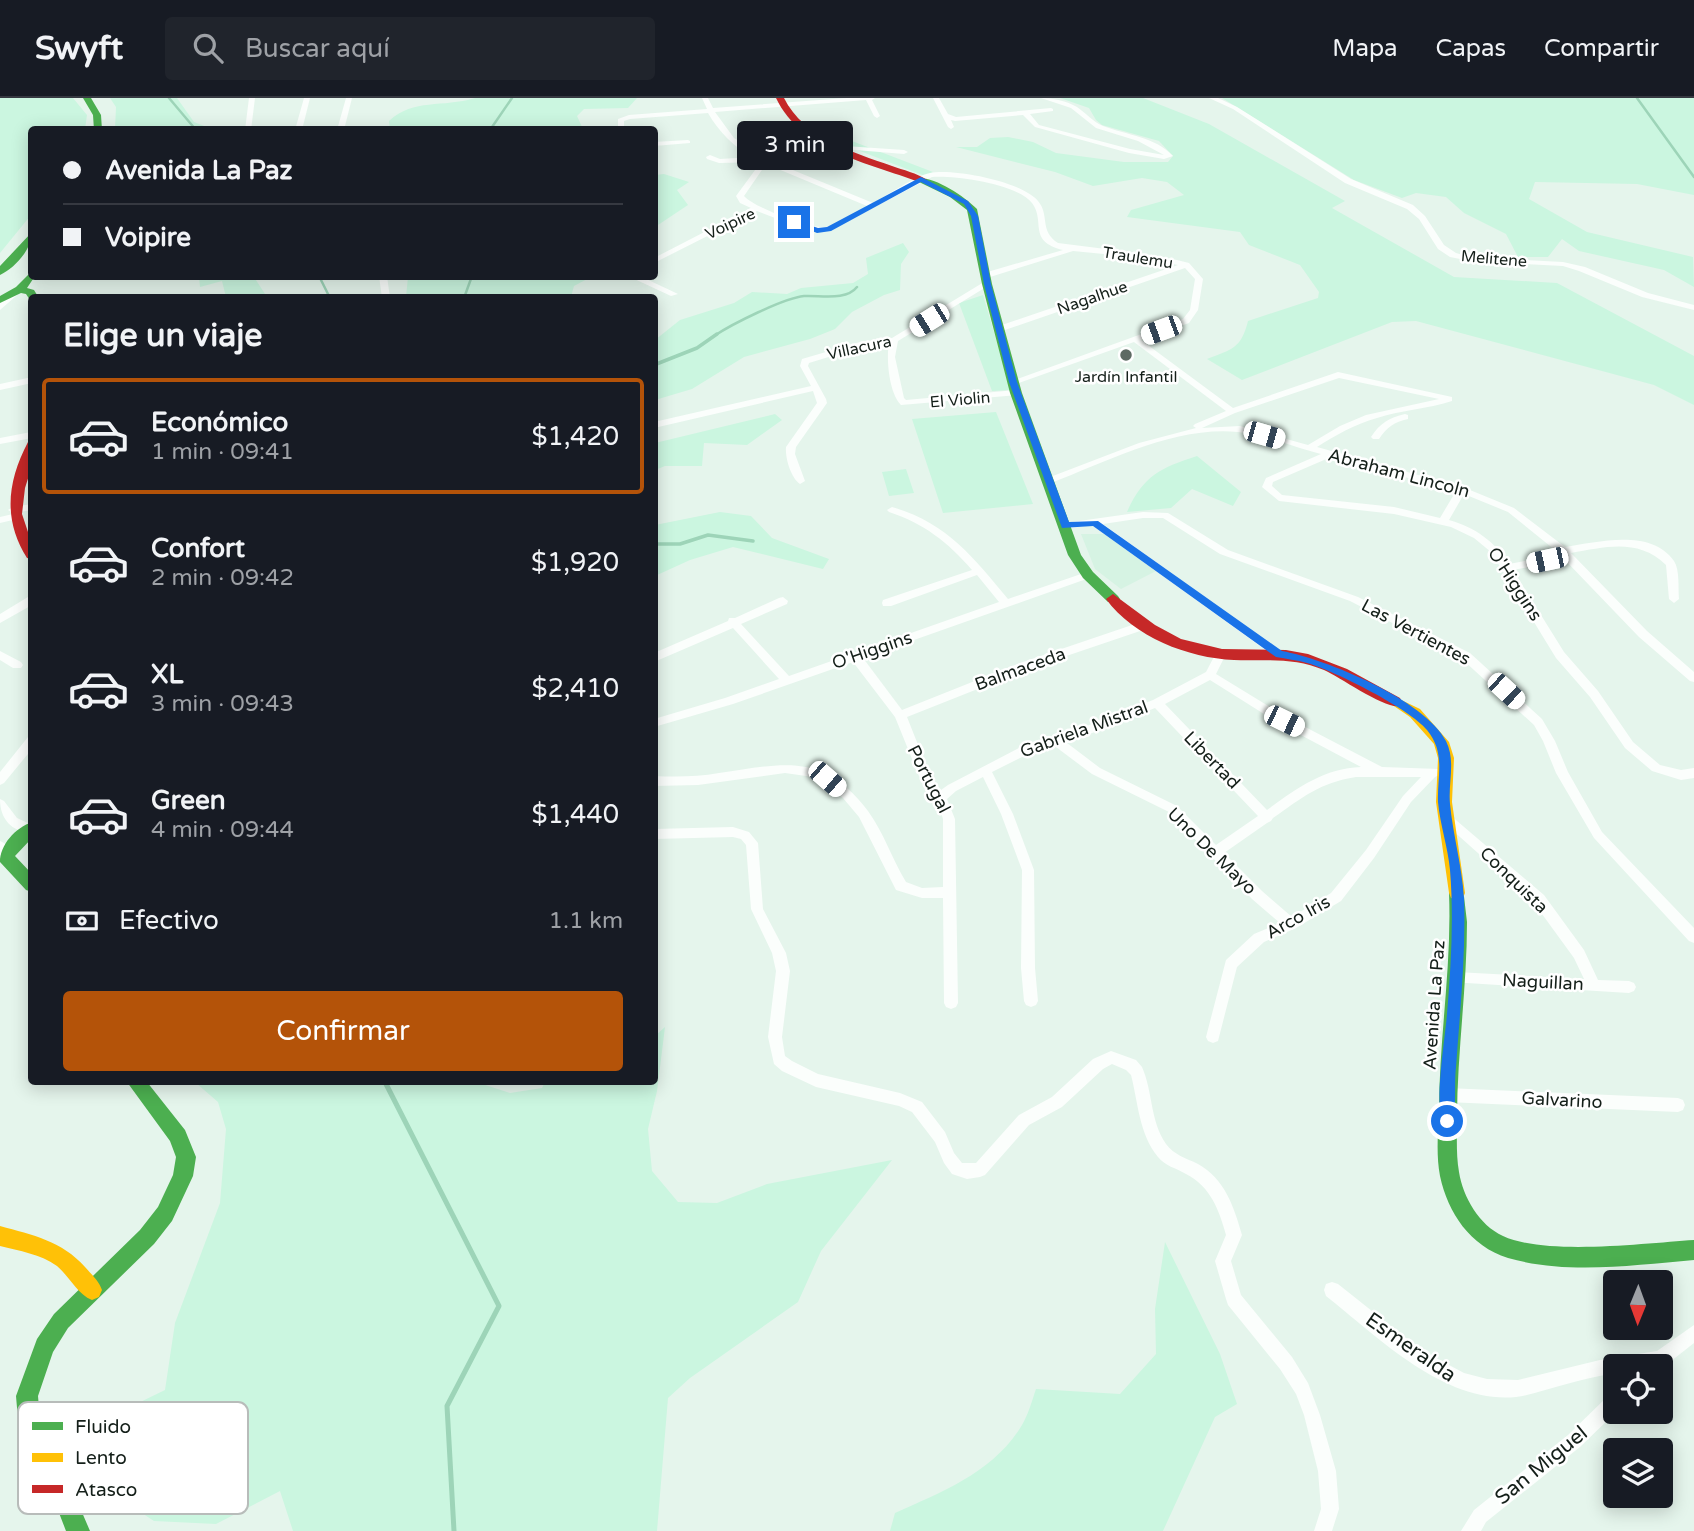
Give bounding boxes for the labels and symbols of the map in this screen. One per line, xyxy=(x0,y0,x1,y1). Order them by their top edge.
callout: 3 min xyxy=(736,121,852,170)
street label: Voipire xyxy=(702,204,759,244)
route end xyxy=(778,206,810,238)
street label: Traulemu xyxy=(1101,243,1174,273)
street label: Melitene xyxy=(1460,246,1528,272)
street label: Nagalhue xyxy=(1054,277,1130,319)
car xyxy=(906,300,953,340)
car xyxy=(1138,313,1185,347)
street label: Villacura xyxy=(825,331,893,365)
marker: Jardín Infantil xyxy=(1118,347,1134,363)
place label: Jardín Infantil xyxy=(1075,367,1177,387)
street label: El Violin xyxy=(929,387,991,413)
car xyxy=(1241,419,1288,451)
street label: Abraham Lincoln xyxy=(1326,444,1472,502)
street label: O'Higgins xyxy=(1483,543,1547,625)
car xyxy=(1525,545,1570,575)
street label: Las Vertientes xyxy=(1358,594,1474,670)
street label: O'Higgins xyxy=(829,626,915,674)
street label: Balmaceda xyxy=(972,642,1068,696)
car xyxy=(1484,669,1529,713)
street label: Gabriela Mistral xyxy=(1017,696,1151,762)
car xyxy=(1261,702,1308,740)
street label: Libertad xyxy=(1179,727,1245,793)
street label: Portugal xyxy=(903,741,955,817)
car xyxy=(805,757,850,801)
street label: Uno De Mayo xyxy=(1163,803,1261,899)
street label: Conquista xyxy=(1475,842,1553,918)
street label: Arco Iris xyxy=(1262,890,1334,944)
street label: Avenida La Paz xyxy=(1418,939,1450,1071)
street label: Naguillan xyxy=(1502,969,1584,995)
street label: Galvarino xyxy=(1521,1087,1603,1113)
route start xyxy=(1431,1105,1463,1137)
north arrow xyxy=(1603,1270,1673,1340)
street label: Esmeralda xyxy=(1361,1307,1461,1388)
legend xyxy=(18,1402,248,1514)
text: Fluido xyxy=(75,1416,131,1438)
street label: San Miguel xyxy=(1490,1421,1592,1510)
text: Lento xyxy=(75,1447,127,1469)
text: Atasco xyxy=(75,1479,137,1501)

